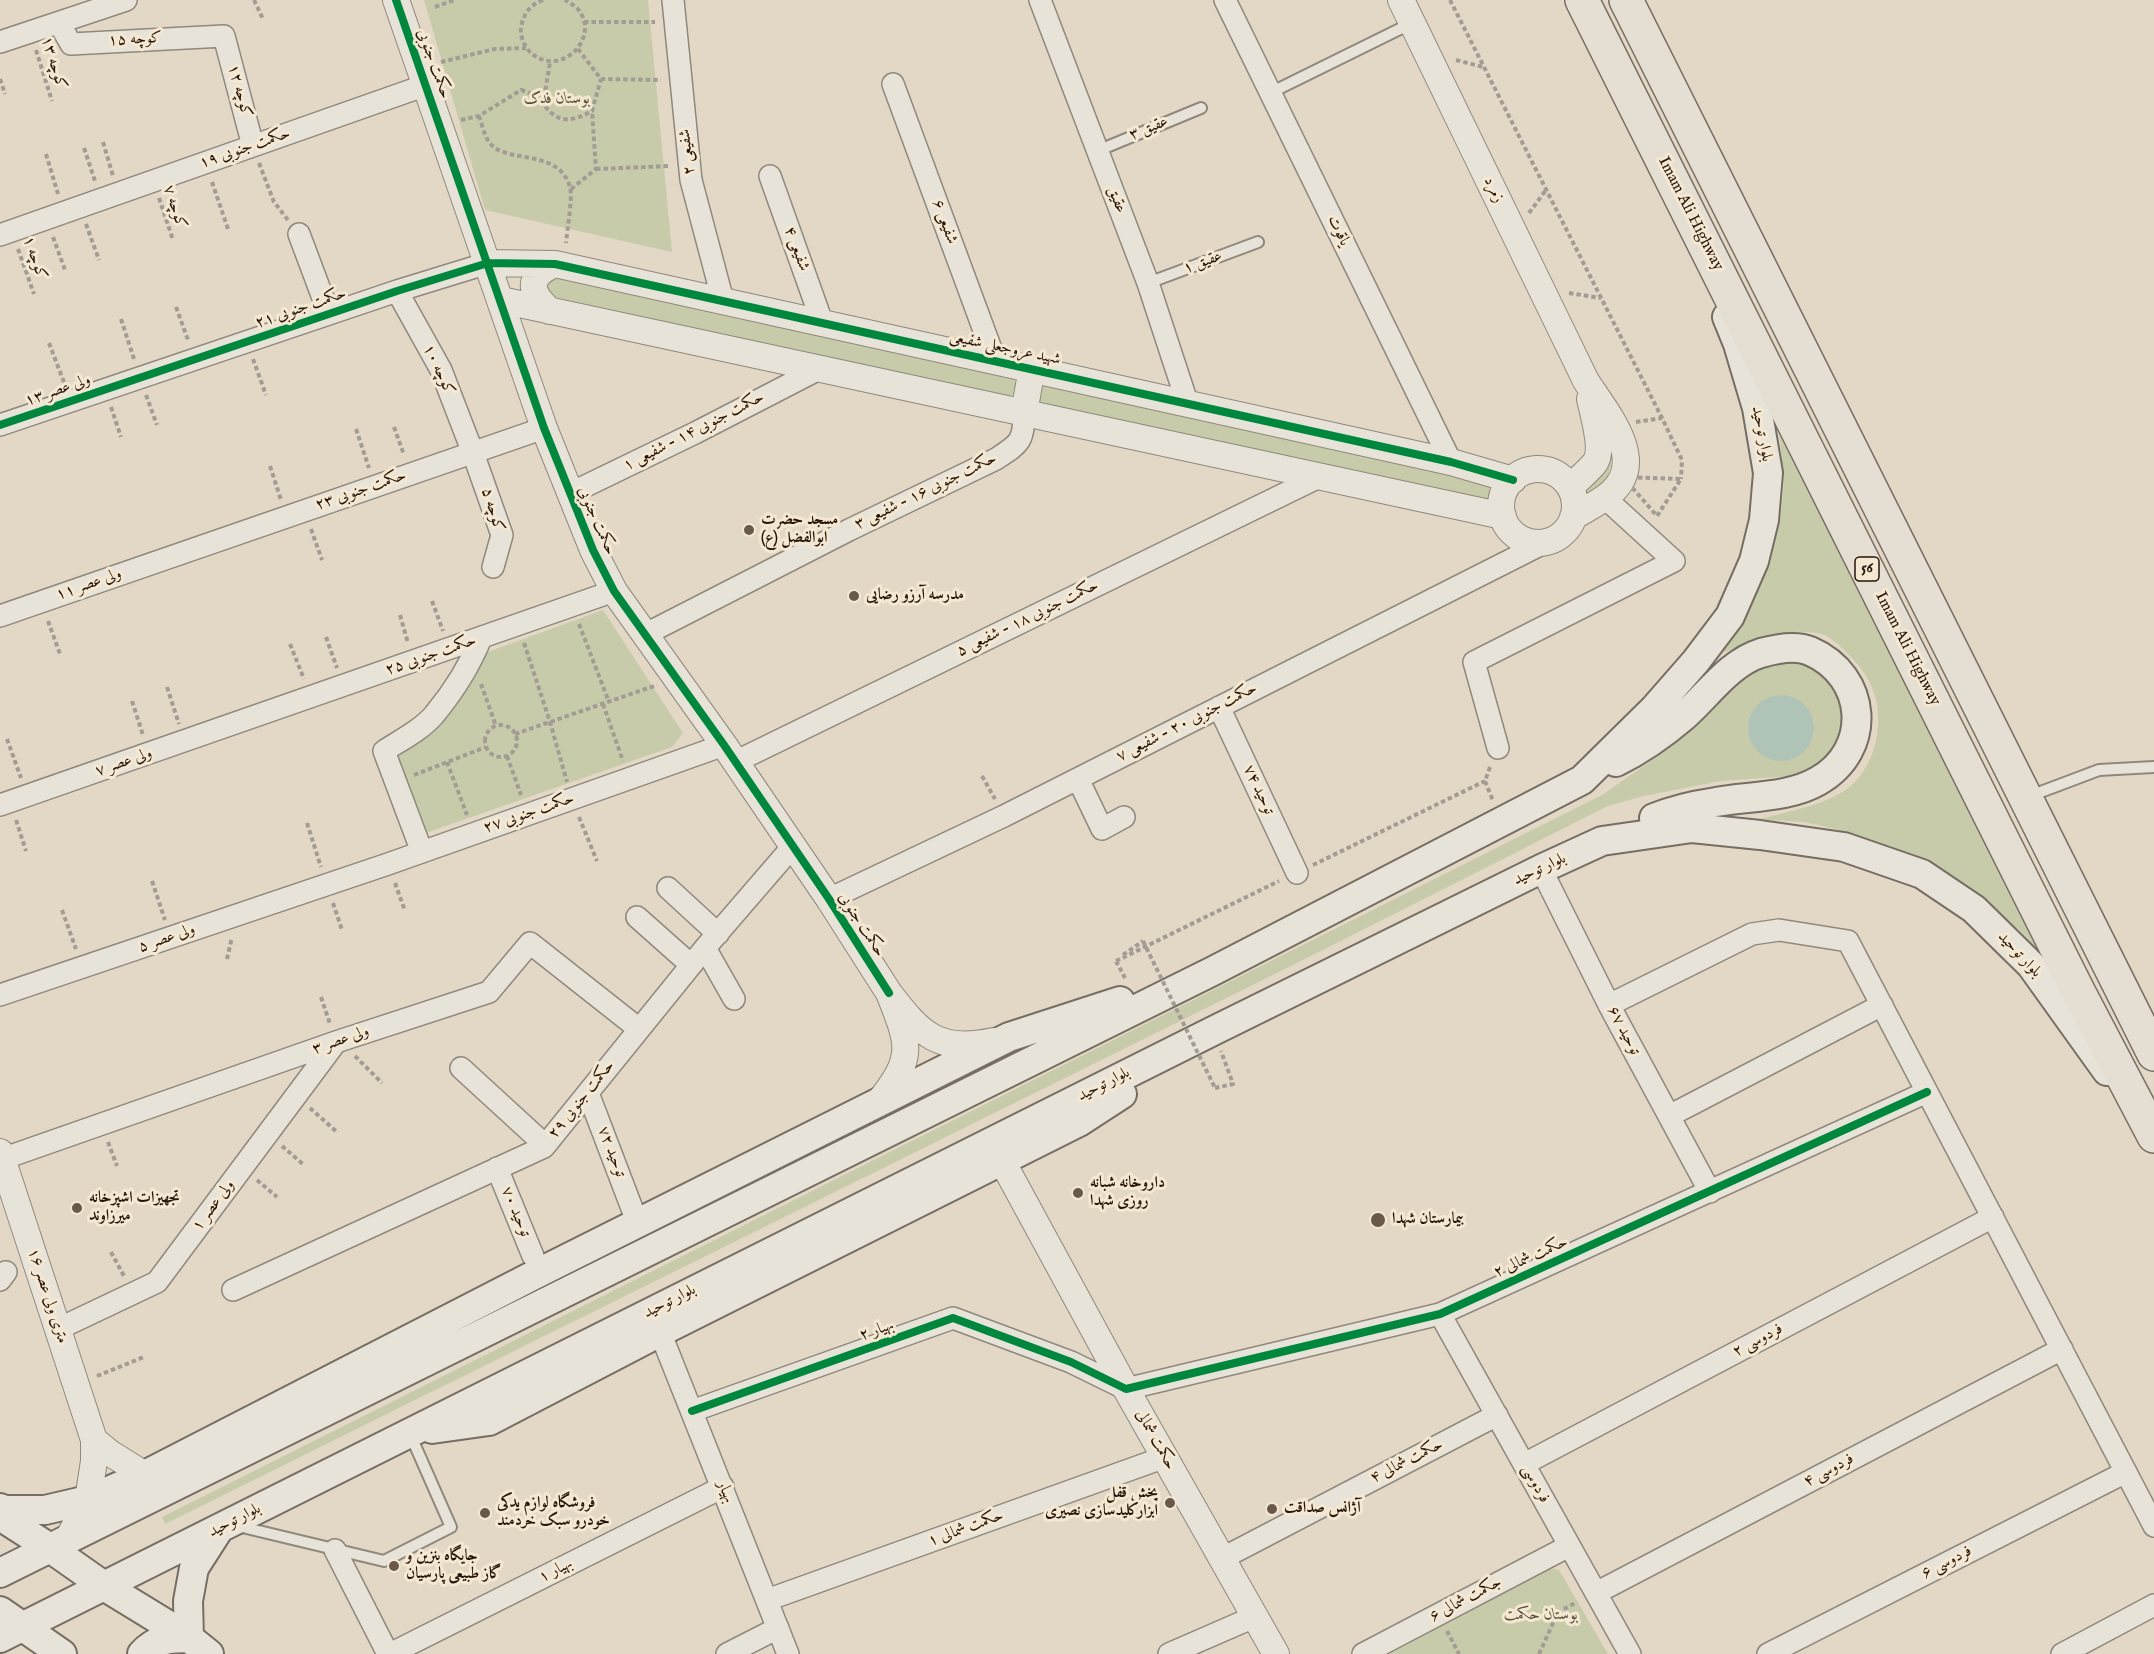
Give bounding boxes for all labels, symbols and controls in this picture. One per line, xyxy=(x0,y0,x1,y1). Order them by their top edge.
street label: حکمت جنوبی xyxy=(412,27,454,101)
street label: کوچه ۱۵ xyxy=(108,29,162,51)
street label: کوچه ۱۳ xyxy=(36,34,70,92)
street label: کوچه ۱۲ xyxy=(223,62,255,120)
park label: بوستان فدک xyxy=(524,90,590,110)
street label: عقیق ۳ xyxy=(1127,113,1171,145)
street label: حکمت جنوبی ۱۹ xyxy=(197,124,293,174)
street label: شفیعی ۲ xyxy=(676,128,700,176)
street label: Imam Ali Highway xyxy=(1653,154,1727,274)
street label: زمرد xyxy=(1479,174,1507,206)
street label: کوچه ۷ xyxy=(158,183,190,231)
street label: عقیق xyxy=(1102,184,1130,216)
street label: شفیعی ۶ xyxy=(927,197,961,247)
street label: یاقوت xyxy=(1322,213,1354,249)
street label: شفیعی ۴ xyxy=(779,224,813,274)
street label: کوچه ۱ xyxy=(18,234,50,282)
street label: عقیق ۱ xyxy=(1181,247,1225,279)
street label: حکمت جنوبی ۲۱ xyxy=(253,284,349,334)
street label: شهید عروجعلی شفیعی xyxy=(948,328,1062,370)
street label: کوچه ۱۰ xyxy=(418,341,458,399)
street label: ولی عصر ۱۳ xyxy=(23,371,93,411)
street label: حکمت جنوبی ۱۴ - شفیعی ۱ xyxy=(620,388,768,476)
street label: بلوار توحید xyxy=(1746,405,1776,463)
street label: حکمت جنوبی ۱۶ - شفیعی ۳ xyxy=(852,449,1000,535)
street label: حکمت جنوبی ۲۳ xyxy=(313,466,409,516)
street label: حکمت جنوبی xyxy=(572,484,620,558)
street label: کوچه ۵ xyxy=(476,486,508,534)
place label: مسجد حضرت ابوالفضل (ع) xyxy=(761,511,838,549)
marker: مسجد حضرت ابوالفضل (ع) xyxy=(742,523,756,537)
road number: 56 xyxy=(1855,557,1879,581)
street label: ولی عصر ۱۱ xyxy=(54,565,124,605)
street label: حکمت جنوبی ۱۸ - شفیعی ۵ xyxy=(954,576,1102,662)
place label: مدرسه آرزو رضایی xyxy=(866,586,964,606)
marker: مدرسه آرزو رضایی xyxy=(847,589,861,603)
street label: Imam Ali Highway xyxy=(1870,589,1944,709)
street label: حکمت جنوبی ۲۵ xyxy=(383,631,479,681)
street label: حکمت جنوبی ۲۰ - شفیعی ۷ xyxy=(1113,679,1261,767)
street label: ولی عصر ۷ xyxy=(93,744,155,782)
street label: توحید ۷۴ xyxy=(1238,762,1278,818)
street label: حکمت جنوبی ۲۷ xyxy=(481,789,577,839)
street label: بلوار توحید xyxy=(1511,849,1569,891)
street label: حکمت جنوبی xyxy=(833,889,889,961)
street label: ولی عصر ۵ xyxy=(136,920,198,958)
street label: بلوار توحید xyxy=(1993,928,2045,982)
street label: توحید ۶۷ xyxy=(1602,1003,1644,1059)
street label: ولی عصر ۳ xyxy=(310,1022,372,1060)
street label: حکمت جنوبی ۲۹ xyxy=(545,1057,619,1143)
street label: بلوار توحید xyxy=(1075,1064,1133,1106)
street label: توحید ۷۲ xyxy=(593,1124,629,1180)
place label: داروخانه شبانه روزی شهدا xyxy=(1090,1174,1165,1212)
street label: ولی عصر ۱ xyxy=(189,1177,239,1235)
street label: توحید ۷۰ xyxy=(496,1184,534,1240)
marker: داروخانه شبانه روزی شهدا xyxy=(1071,1186,1085,1200)
place label: تجهیزات اشپزخانه میرزاوند xyxy=(89,1189,180,1227)
marker: تجهیزات اشپزخانه میرزاوند xyxy=(70,1201,84,1215)
place label: بیمارستان شهدا xyxy=(1392,1210,1463,1230)
marker: بیمارستان شهدا xyxy=(1369,1211,1387,1229)
street label: حکمت شمالی ۲ xyxy=(1491,1233,1571,1283)
street label: ۱۶ متری ولی عصر xyxy=(23,1246,71,1346)
street label: بلوار توحید xyxy=(641,1281,699,1323)
street label: بهیار ۲ xyxy=(857,1316,897,1346)
street label: فردوسی ۲ xyxy=(1730,1320,1786,1362)
street label: حکمت شمالی xyxy=(1131,1406,1179,1474)
street label: حکمت شمالی ۴ xyxy=(1367,1436,1447,1488)
street label: فردوسی ۴ xyxy=(1801,1450,1857,1492)
street label: فردوسی xyxy=(1517,1461,1553,1507)
street label: بهیار xyxy=(712,1478,738,1506)
place label: پخش قفل ابزارکلیدسازی نصیری xyxy=(1045,1484,1158,1522)
place label: فروشگاه لوازم یدکی خودرو سبک خردمند xyxy=(497,1494,610,1532)
marker: پخش قفل ابزارکلیدسازی نصیری xyxy=(1163,1496,1177,1510)
place label: آژانس صداقت xyxy=(1284,1499,1361,1519)
street label: بلوار توحید xyxy=(206,1500,264,1542)
marker: آژانس صداقت xyxy=(1265,1502,1279,1516)
marker: فروشگاه لوازم یدکی خودرو سبک خردمند xyxy=(478,1506,492,1520)
street label: حکمت شمالی ۱ xyxy=(926,1506,1006,1552)
street label: فردوسی ۶ xyxy=(1919,1542,1975,1584)
place label: جایگاه بنزین و گاز طبیعی پارسیان xyxy=(406,1547,502,1585)
street label: بهیار ۱ xyxy=(536,1554,576,1588)
marker: جایگاه بنزین و گاز طبیعی پارسیان xyxy=(387,1559,401,1573)
street label: جکمت شمالی ۶ xyxy=(1427,1573,1505,1627)
park label: بوستان حکمت xyxy=(1504,1606,1578,1626)

